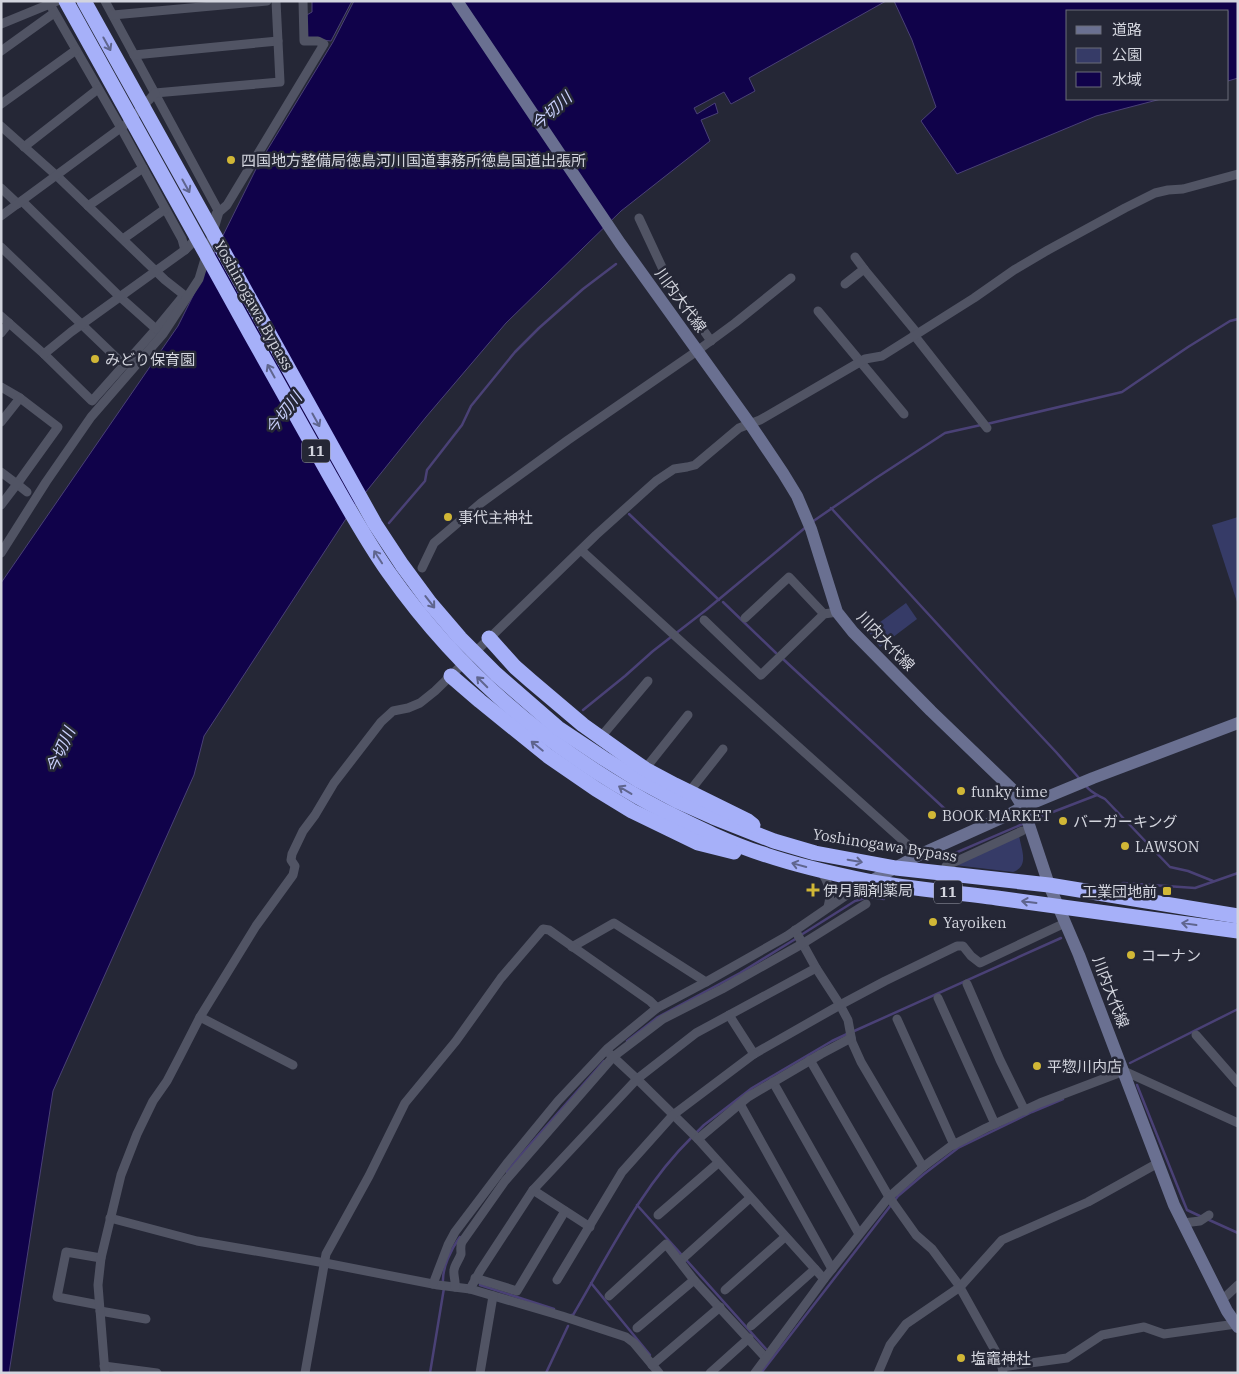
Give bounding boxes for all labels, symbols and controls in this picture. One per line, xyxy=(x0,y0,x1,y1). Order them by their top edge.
legend xyxy=(1066,10,1229,100)
text: 道路 xyxy=(1112,20,1142,39)
one-way arrow xyxy=(103,36,112,51)
text: 公園 xyxy=(1112,45,1142,64)
text: 水域 xyxy=(1112,70,1142,89)
water label: 今切川 xyxy=(526,86,577,134)
place label: 四国地方整備局徳島河川国道事務所徳島国道出張所 xyxy=(241,151,586,170)
marker: 四国地方整備局徳島河川国道事務所徳島国道出張所 xyxy=(225,154,237,166)
one-way arrow xyxy=(182,178,191,193)
street label: Yoshinogawa Bypass xyxy=(210,237,298,373)
street label: 川内大代線 xyxy=(651,264,711,336)
place label: みどり保育園 xyxy=(105,350,195,369)
marker: みどり保育園 xyxy=(89,353,101,365)
one-way arrow xyxy=(266,363,276,378)
water label: 今切川 xyxy=(260,386,307,438)
one-way arrow xyxy=(311,412,321,427)
road number: 11 xyxy=(302,440,330,462)
place label: 事代主神社 xyxy=(458,508,533,527)
marker: 事代主神社 xyxy=(442,511,454,523)
one-way arrow xyxy=(373,550,383,564)
one-way arrow xyxy=(424,595,435,608)
street label: 川内大代線 xyxy=(853,607,919,675)
one-way arrow xyxy=(476,675,488,688)
water label: 今切川 xyxy=(41,722,80,776)
one-way arrow xyxy=(530,741,543,752)
place label: funky time xyxy=(971,782,1048,801)
one-way arrow xyxy=(619,784,633,794)
marker: funky time xyxy=(955,785,967,797)
place label: BOOK MARKET xyxy=(942,806,1051,825)
marker: BOOK MARKET xyxy=(926,809,938,821)
place label: バーガーキング xyxy=(1073,812,1178,831)
marker: バーガーキング xyxy=(1057,815,1069,827)
street label: Yoshinogawa Bypass xyxy=(811,824,959,866)
place label: LAWSON xyxy=(1135,837,1200,856)
marker: LAWSON xyxy=(1119,840,1131,852)
one-way arrow xyxy=(847,856,863,866)
one-way arrow xyxy=(792,860,808,869)
road number: 11 xyxy=(934,880,962,904)
place label: 伊月調剤薬局 xyxy=(823,881,913,900)
place label: 工業団地前 xyxy=(1082,882,1157,901)
marker: 伊月調剤薬局 xyxy=(807,884,819,896)
marker: 工業団地前 xyxy=(1161,885,1173,897)
one-way arrow xyxy=(1021,897,1037,907)
place label: Yayoiken xyxy=(943,913,1007,932)
marker: Yayoiken xyxy=(927,916,939,928)
one-way arrow xyxy=(1182,919,1198,929)
place label: コーナン xyxy=(1141,946,1201,965)
marker: コーナン xyxy=(1125,949,1137,961)
street label: 川内大代線 xyxy=(1089,954,1133,1030)
place label: 平惣川内店 xyxy=(1047,1057,1122,1076)
marker: 平惣川内店 xyxy=(1031,1060,1043,1072)
place label: 塩竈神社 xyxy=(971,1349,1031,1368)
marker: 塩竈神社 xyxy=(955,1352,967,1364)

